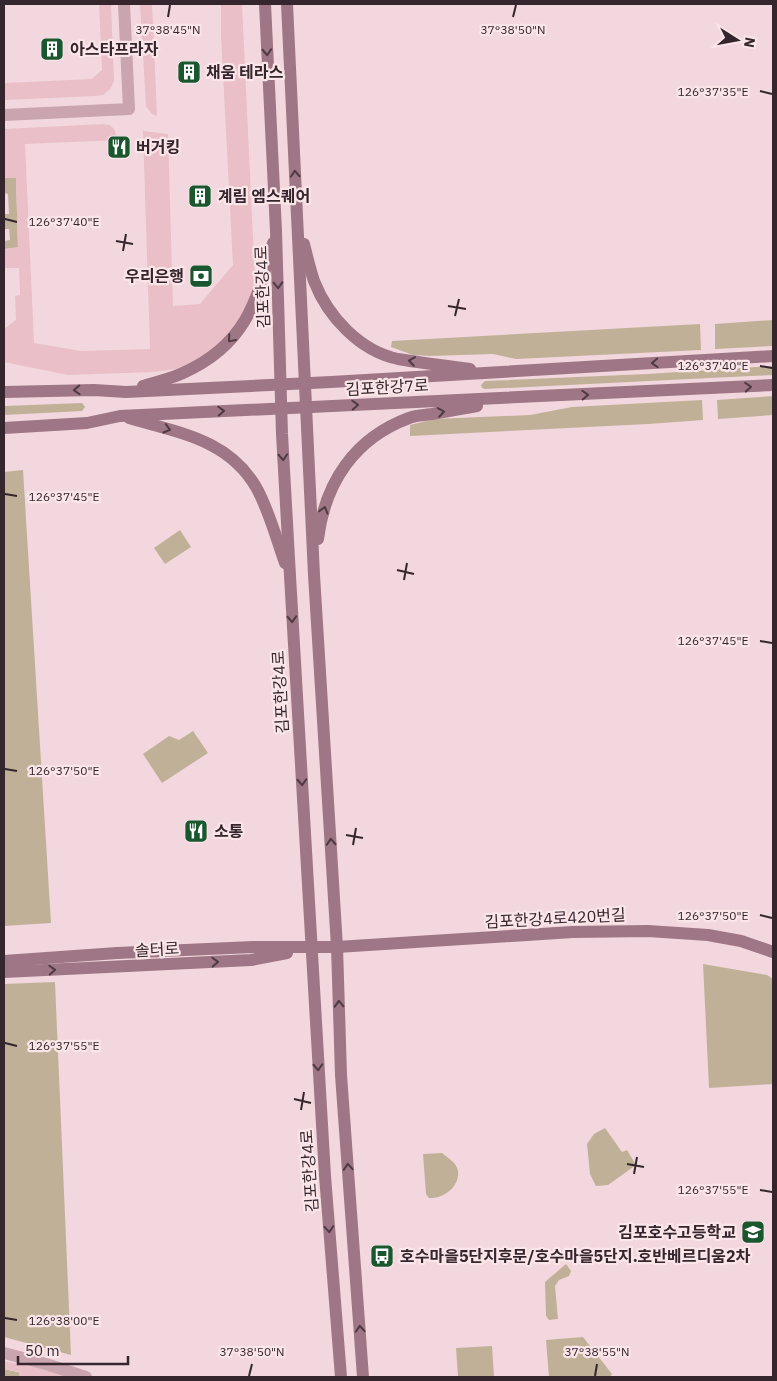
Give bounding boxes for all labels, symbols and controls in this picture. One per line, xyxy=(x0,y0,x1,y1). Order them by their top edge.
north arrow xyxy=(712,15,762,65)
text: 37°38'45"N xyxy=(135,22,201,37)
text: 37°38'50"N xyxy=(480,22,546,37)
building icon: 아스타프라자 xyxy=(39,36,65,62)
text: N xyxy=(740,36,760,49)
place label: 아스타프라자 xyxy=(70,39,159,59)
one-way arrow xyxy=(262,49,272,57)
building icon: 채움 테라스 xyxy=(176,59,202,85)
place label: 채움 테라스 xyxy=(206,62,284,82)
text: 126°37'35"E xyxy=(678,84,748,99)
restaurant icon: 버거킹 xyxy=(106,134,132,160)
place label: 버거킹 xyxy=(136,137,180,157)
one-way arrow xyxy=(290,169,300,177)
building icon: 계림 엠스퀘어 xyxy=(187,183,213,209)
place label: 계림 엠스퀘어 xyxy=(218,186,310,206)
text: 126°37'40"E xyxy=(29,214,99,229)
street label: 김포한강4로 xyxy=(251,245,273,329)
bank icon: 우리은행 xyxy=(188,263,214,289)
place label: 우리은행 xyxy=(125,266,184,286)
one-way arrow xyxy=(273,281,283,289)
one-way arrow xyxy=(228,334,237,343)
one-way arrow xyxy=(408,356,416,366)
one-way arrow xyxy=(650,358,658,369)
text: 126°37'40"E xyxy=(678,358,748,373)
street label: 김포한강7로 xyxy=(345,375,429,399)
one-way arrow xyxy=(744,381,752,392)
one-way arrow xyxy=(73,385,80,395)
one-way arrow xyxy=(582,389,590,400)
one-way arrow xyxy=(351,400,359,411)
one-way arrow xyxy=(218,406,225,416)
one-way arrow xyxy=(436,408,445,418)
one-way arrow xyxy=(162,423,171,434)
one-way arrow xyxy=(278,453,289,461)
text: 126°37'45"E xyxy=(29,489,99,504)
one-way arrow xyxy=(319,506,329,514)
one-way arrow xyxy=(287,616,298,624)
text: 126°37'45"E xyxy=(678,633,748,648)
street label: 김포한강4로 xyxy=(268,650,292,734)
text: 126°37'50"E xyxy=(29,763,99,778)
one-way arrow xyxy=(296,778,307,786)
restaurant icon: 소통 xyxy=(183,818,209,844)
place label: 소통 xyxy=(214,821,243,841)
one-way arrow xyxy=(325,838,336,846)
street label: 김포한강4로420번길 xyxy=(484,904,626,932)
text: 126°37'50"E xyxy=(678,908,748,923)
street label: 솔터로 xyxy=(134,938,180,960)
one-way arrow xyxy=(211,956,219,967)
one-way arrow xyxy=(49,965,57,975)
one-way arrow xyxy=(334,1000,344,1008)
text: 126°37'55"E xyxy=(29,1038,99,1053)
one-way arrow xyxy=(313,1063,324,1071)
street label: 김포한강4로 xyxy=(296,1129,322,1213)
one-way arrow xyxy=(343,1162,354,1170)
text: 126°37'55"E xyxy=(678,1182,748,1197)
school or university icon: 김포호수고등학교 xyxy=(740,1219,766,1245)
place label: 김포호수고등학교 xyxy=(618,1222,736,1242)
one-way arrow xyxy=(323,1225,334,1233)
bus stop icon: 호수마을5단지후문/호수마을5단지.호반베르디움2차 xyxy=(369,1243,395,1269)
place label: 호수마을5단지후문/호수마을5단지.호반베르디움2차 xyxy=(400,1246,751,1266)
text: 126°38'00"E xyxy=(29,1313,99,1328)
one-way arrow xyxy=(354,1324,365,1332)
scale bar xyxy=(18,1334,128,1366)
text: 50 m xyxy=(25,1341,60,1360)
text: 37°38'50"N xyxy=(219,1344,285,1359)
text: 37°38'55"N xyxy=(564,1344,630,1359)

